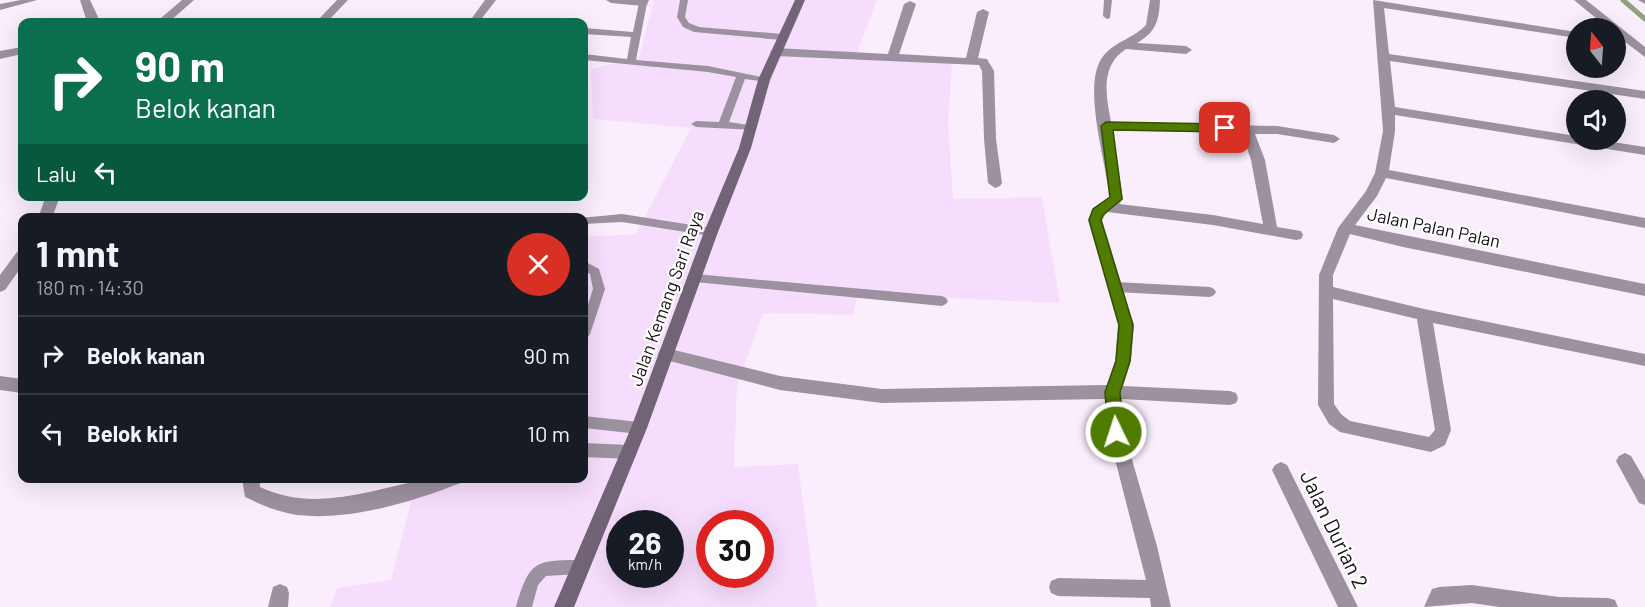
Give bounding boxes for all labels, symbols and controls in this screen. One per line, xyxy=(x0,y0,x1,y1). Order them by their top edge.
north arrow xyxy=(1566,18,1626,78)
map controls xyxy=(1566,18,1626,150)
text: 90 m xyxy=(135,40,225,90)
icon: right xyxy=(36,42,114,120)
button: sound xyxy=(1566,90,1626,150)
text: Belok kanan xyxy=(135,91,276,123)
pin xyxy=(1199,102,1250,153)
icon: arrive xyxy=(1208,111,1241,144)
icon: left xyxy=(89,156,122,189)
text: Lalu xyxy=(36,160,77,186)
street label: Jalan Palan Palan xyxy=(1365,202,1503,252)
street label: Jalan Kemang Sari Raya xyxy=(624,207,708,389)
text: 1 mnt xyxy=(36,231,119,274)
button: close xyxy=(507,233,570,296)
text: 180 m · 14:30 xyxy=(36,275,144,299)
icon: right xyxy=(36,339,69,372)
text: Belok kanan xyxy=(87,342,205,368)
text: 90 m xyxy=(524,342,570,368)
position arrow xyxy=(1084,400,1148,464)
icon: left xyxy=(36,417,69,450)
text: Belok kiri xyxy=(87,420,178,446)
text: 10 m xyxy=(527,420,570,446)
street label: Jalan Durian 2 xyxy=(1296,466,1374,592)
speed limit sign: 30 xyxy=(696,510,774,588)
text: 26 xyxy=(629,524,661,560)
text: km/h xyxy=(628,555,662,573)

